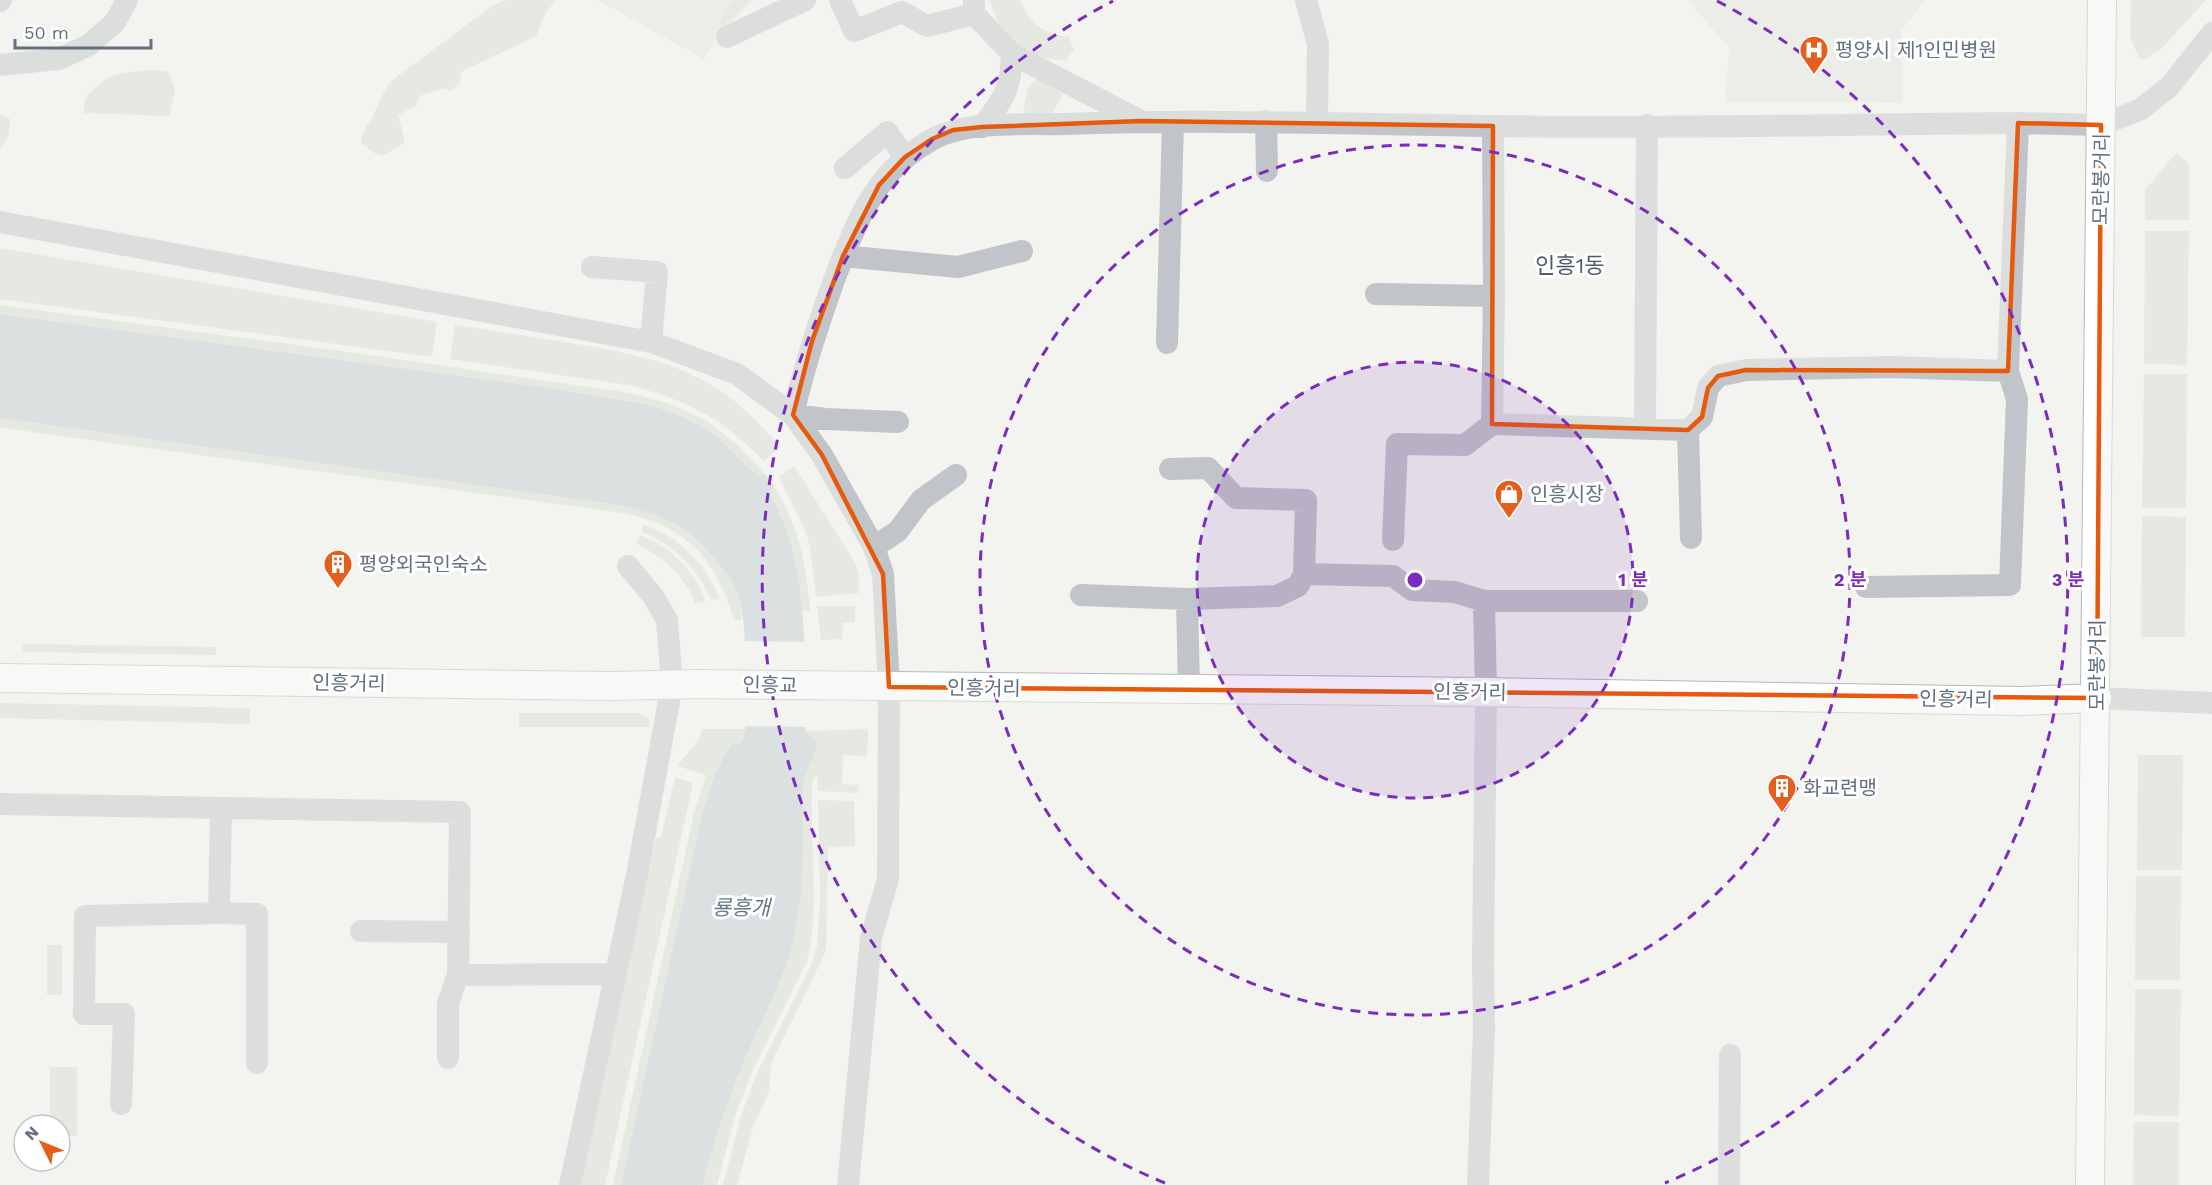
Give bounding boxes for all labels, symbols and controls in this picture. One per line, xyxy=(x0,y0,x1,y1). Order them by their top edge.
scale bar xyxy=(15,12,152,50)
text: 50 m xyxy=(24,22,69,43)
hospital icon: 평양시 제1인민병원 xyxy=(1798,34,1830,76)
place label: 평양시 제1인민병원 xyxy=(1835,38,1997,62)
street label: 모란봉거리 xyxy=(2088,133,2114,225)
district label: 인흥1동 xyxy=(1535,253,1605,278)
shop icon: 인흥시장 xyxy=(1493,478,1525,520)
place label: 인흥시장 xyxy=(1530,482,1604,506)
building icon: 평양외국인숙소 xyxy=(322,548,354,590)
place label: 평양외국인숙소 xyxy=(359,552,488,576)
text: 1 분 xyxy=(1618,569,1648,590)
text: 2 분 xyxy=(1834,569,1867,590)
text: 3 분 xyxy=(2052,569,2085,590)
centre of rings xyxy=(1405,570,1425,590)
street label: 모란봉거리 xyxy=(2085,619,2109,711)
street label: 인흥거리 xyxy=(312,670,386,696)
street label: 인흥교 xyxy=(742,673,798,697)
street label: 인흥거리 xyxy=(947,675,1021,701)
street label: 인흥거리 xyxy=(1433,679,1507,705)
street label: 인흥거리 xyxy=(1919,686,1993,712)
building icon: 화교련맹 xyxy=(1766,772,1798,814)
place label: 화교련맹 xyxy=(1803,776,1877,800)
water label: 룡흥개 xyxy=(712,895,773,920)
north arrow xyxy=(12,1113,72,1173)
text: N xyxy=(20,1122,42,1144)

